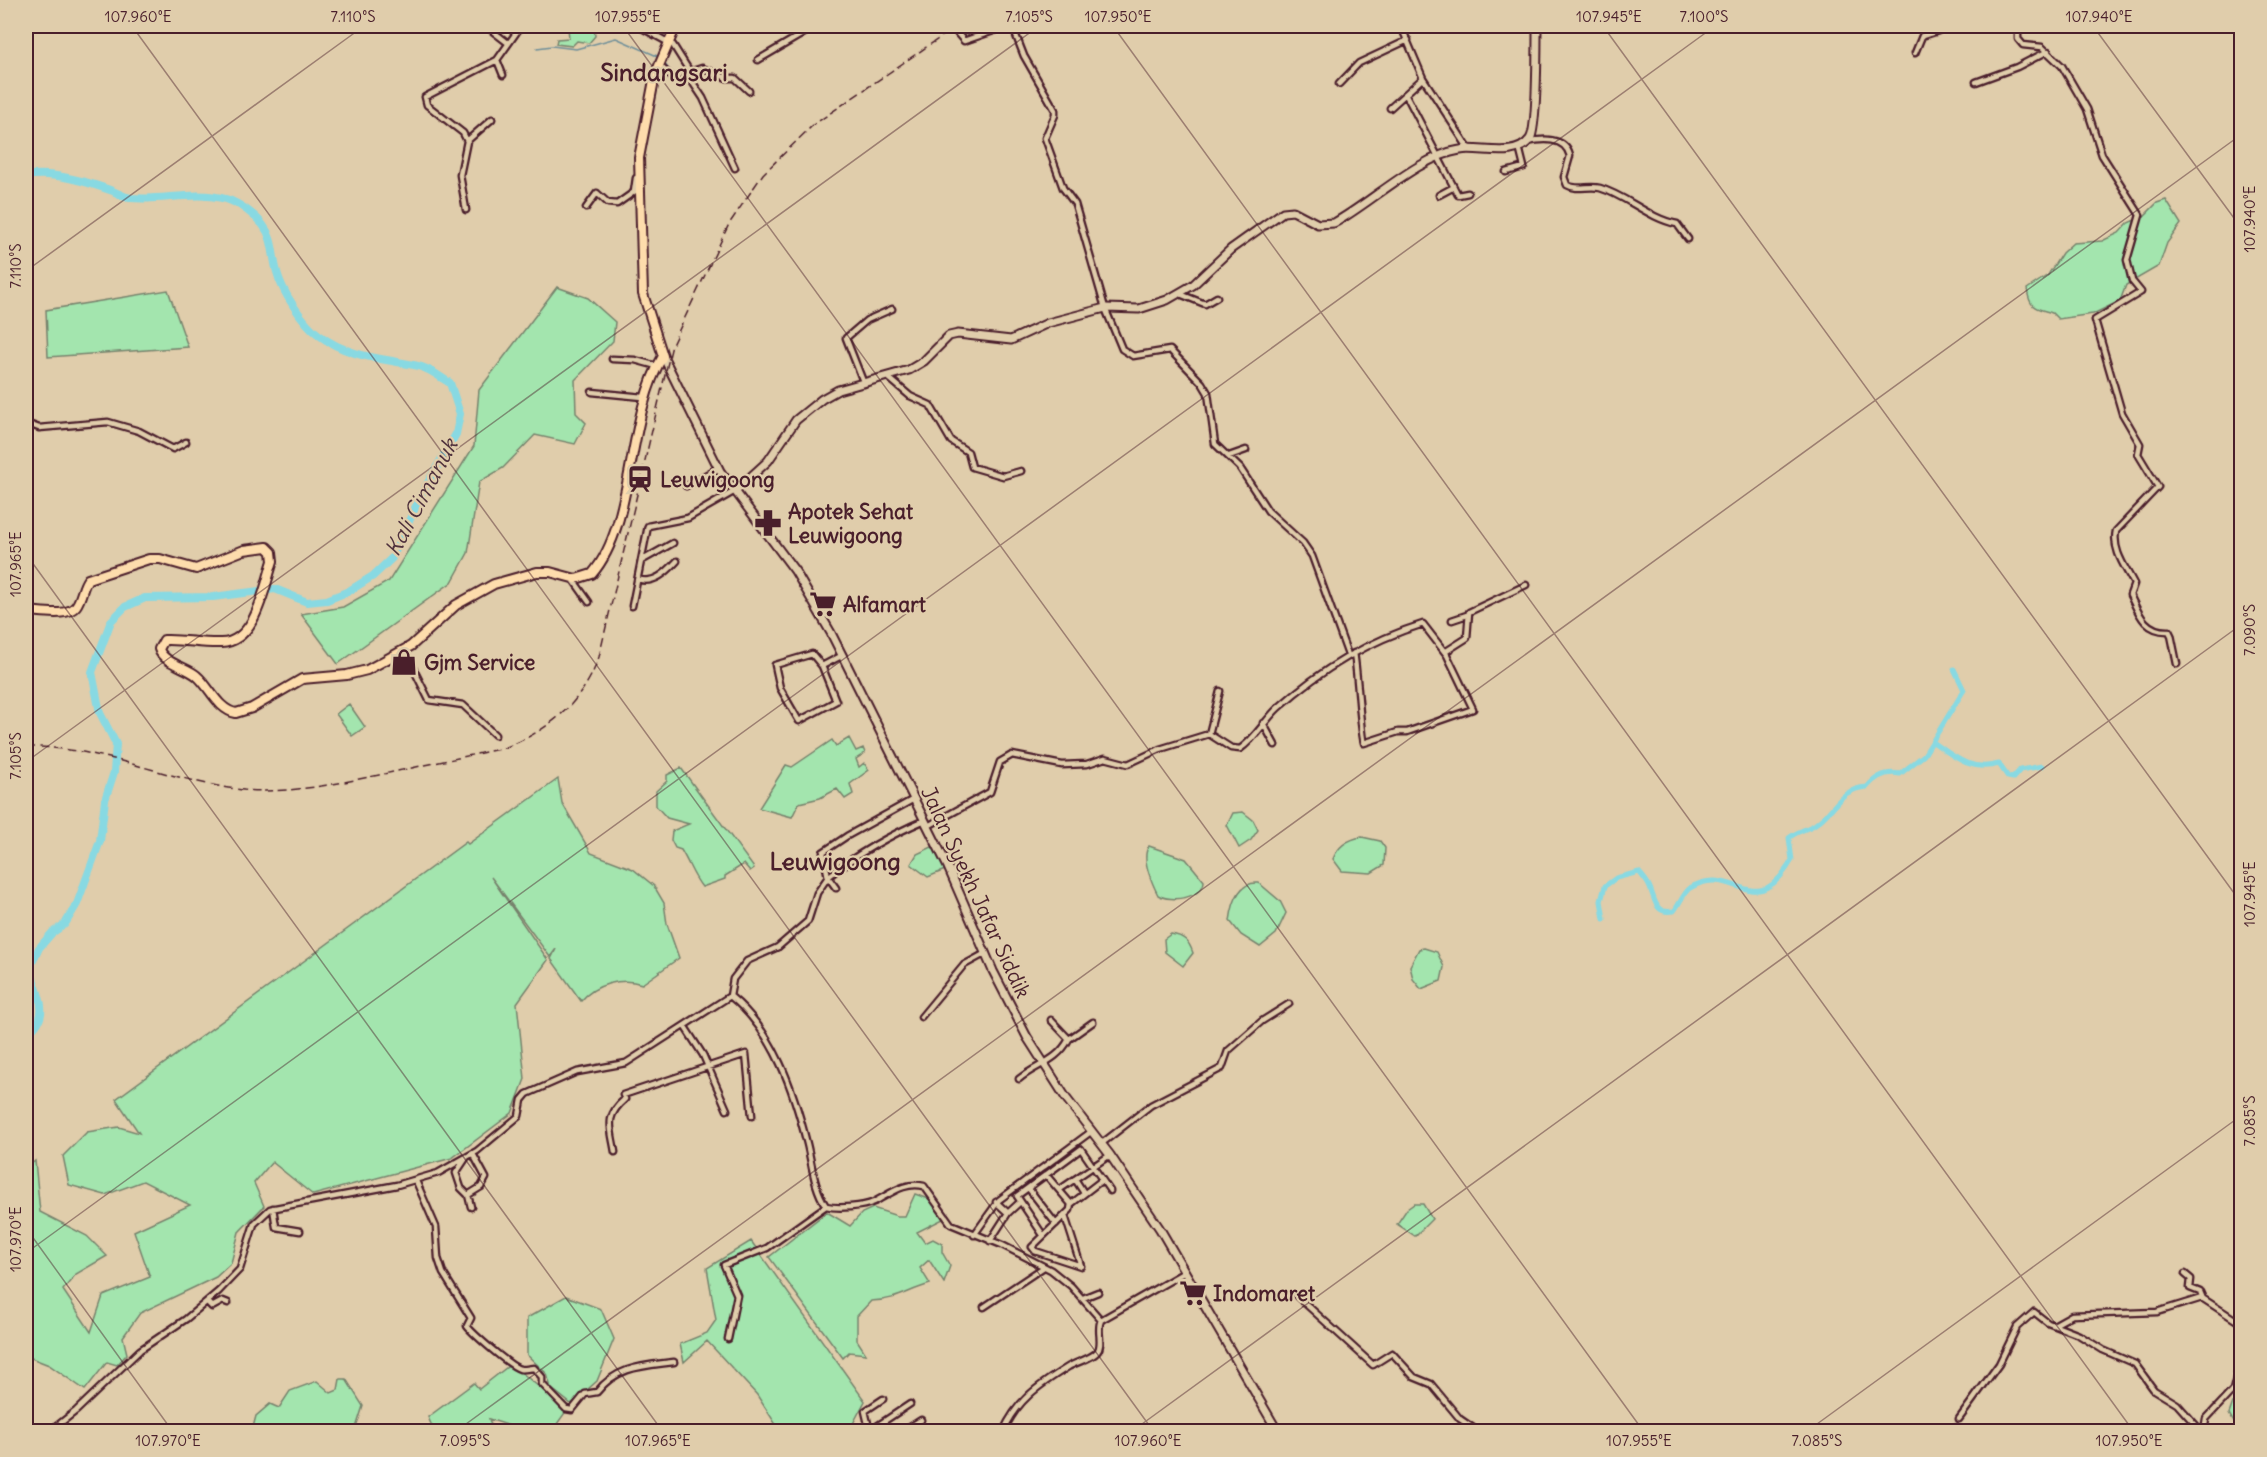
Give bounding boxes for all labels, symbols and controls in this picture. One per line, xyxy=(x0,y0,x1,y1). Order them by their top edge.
text: 107.960°E xyxy=(104,7,172,26)
text: 7.110°S xyxy=(331,7,376,26)
text: 107.955°E xyxy=(595,7,661,26)
text: 7.105°S xyxy=(1005,7,1053,26)
text: 107.950°E xyxy=(1084,7,1152,26)
text: 107.945°E xyxy=(1576,7,1642,26)
text: 7.100°S xyxy=(1680,7,1728,26)
text: 107.940°E xyxy=(2065,7,2133,26)
district label: Sindangsari xyxy=(600,57,728,87)
text: 107.940°E xyxy=(2240,185,2259,253)
text: 7.110°S xyxy=(6,244,25,289)
water label: Kali Cimanuk xyxy=(378,432,464,561)
station icon: Leuwigoong xyxy=(625,464,655,494)
place label: Leuwigoong xyxy=(660,466,775,493)
place label: Apotek Sehat Leuwigoong xyxy=(788,498,914,549)
pharmacy icon: Apotek Sehat Leuwigoong xyxy=(753,508,783,538)
text: 107.965°E xyxy=(6,531,25,597)
supermarket icon: Alfamart xyxy=(808,589,838,619)
place label: Alfamart xyxy=(843,591,927,618)
text: 7.090°S xyxy=(2240,604,2259,656)
shop icon: Gjm Service xyxy=(389,647,419,677)
place label: Gjm Service xyxy=(424,649,535,676)
text: 7.105°S xyxy=(6,732,25,780)
street label: Jalan Syekh Jafar Siddik xyxy=(915,782,1037,1002)
district label: Leuwigoong xyxy=(769,846,901,876)
text: 107.945°E xyxy=(2240,861,2259,927)
text: 7.085°S xyxy=(2240,1096,2259,1146)
text: 107.970°E xyxy=(6,1206,25,1272)
supermarket icon: Indomaret xyxy=(1178,1278,1208,1308)
place label: Indomaret xyxy=(1213,1280,1316,1307)
text: 107.970°E xyxy=(135,1431,201,1450)
text: 7.095°S xyxy=(440,1431,490,1450)
text: 107.965°E xyxy=(625,1431,691,1450)
text: 107.960°E xyxy=(1114,1431,1182,1450)
text: 107.955°E xyxy=(1606,1431,1672,1450)
text: 7.085°S xyxy=(1792,1431,1842,1450)
text: 107.950°E xyxy=(2095,1431,2163,1450)

